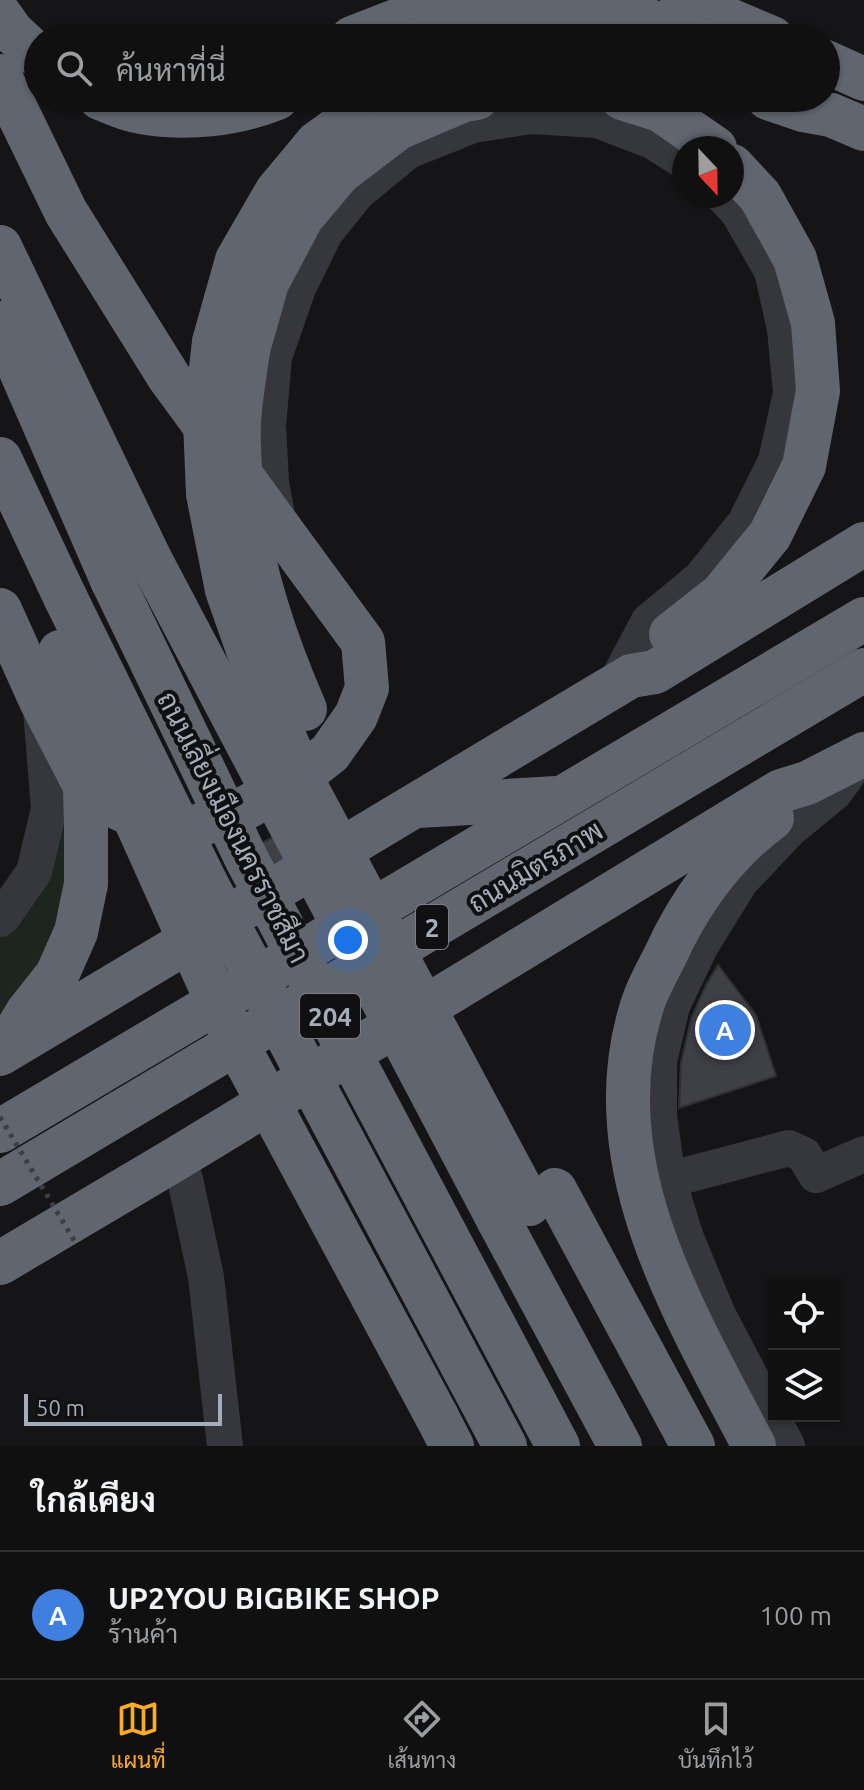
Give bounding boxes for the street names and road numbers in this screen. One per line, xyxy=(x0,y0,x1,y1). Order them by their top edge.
street label: ถนนเลี่ยงเมืองนครราชสีมา xyxy=(152,683,323,968)
street label: ถนนมิตรภาพ xyxy=(462,814,608,918)
road number: 2 xyxy=(416,905,448,949)
road number: 204 xyxy=(300,994,360,1038)

